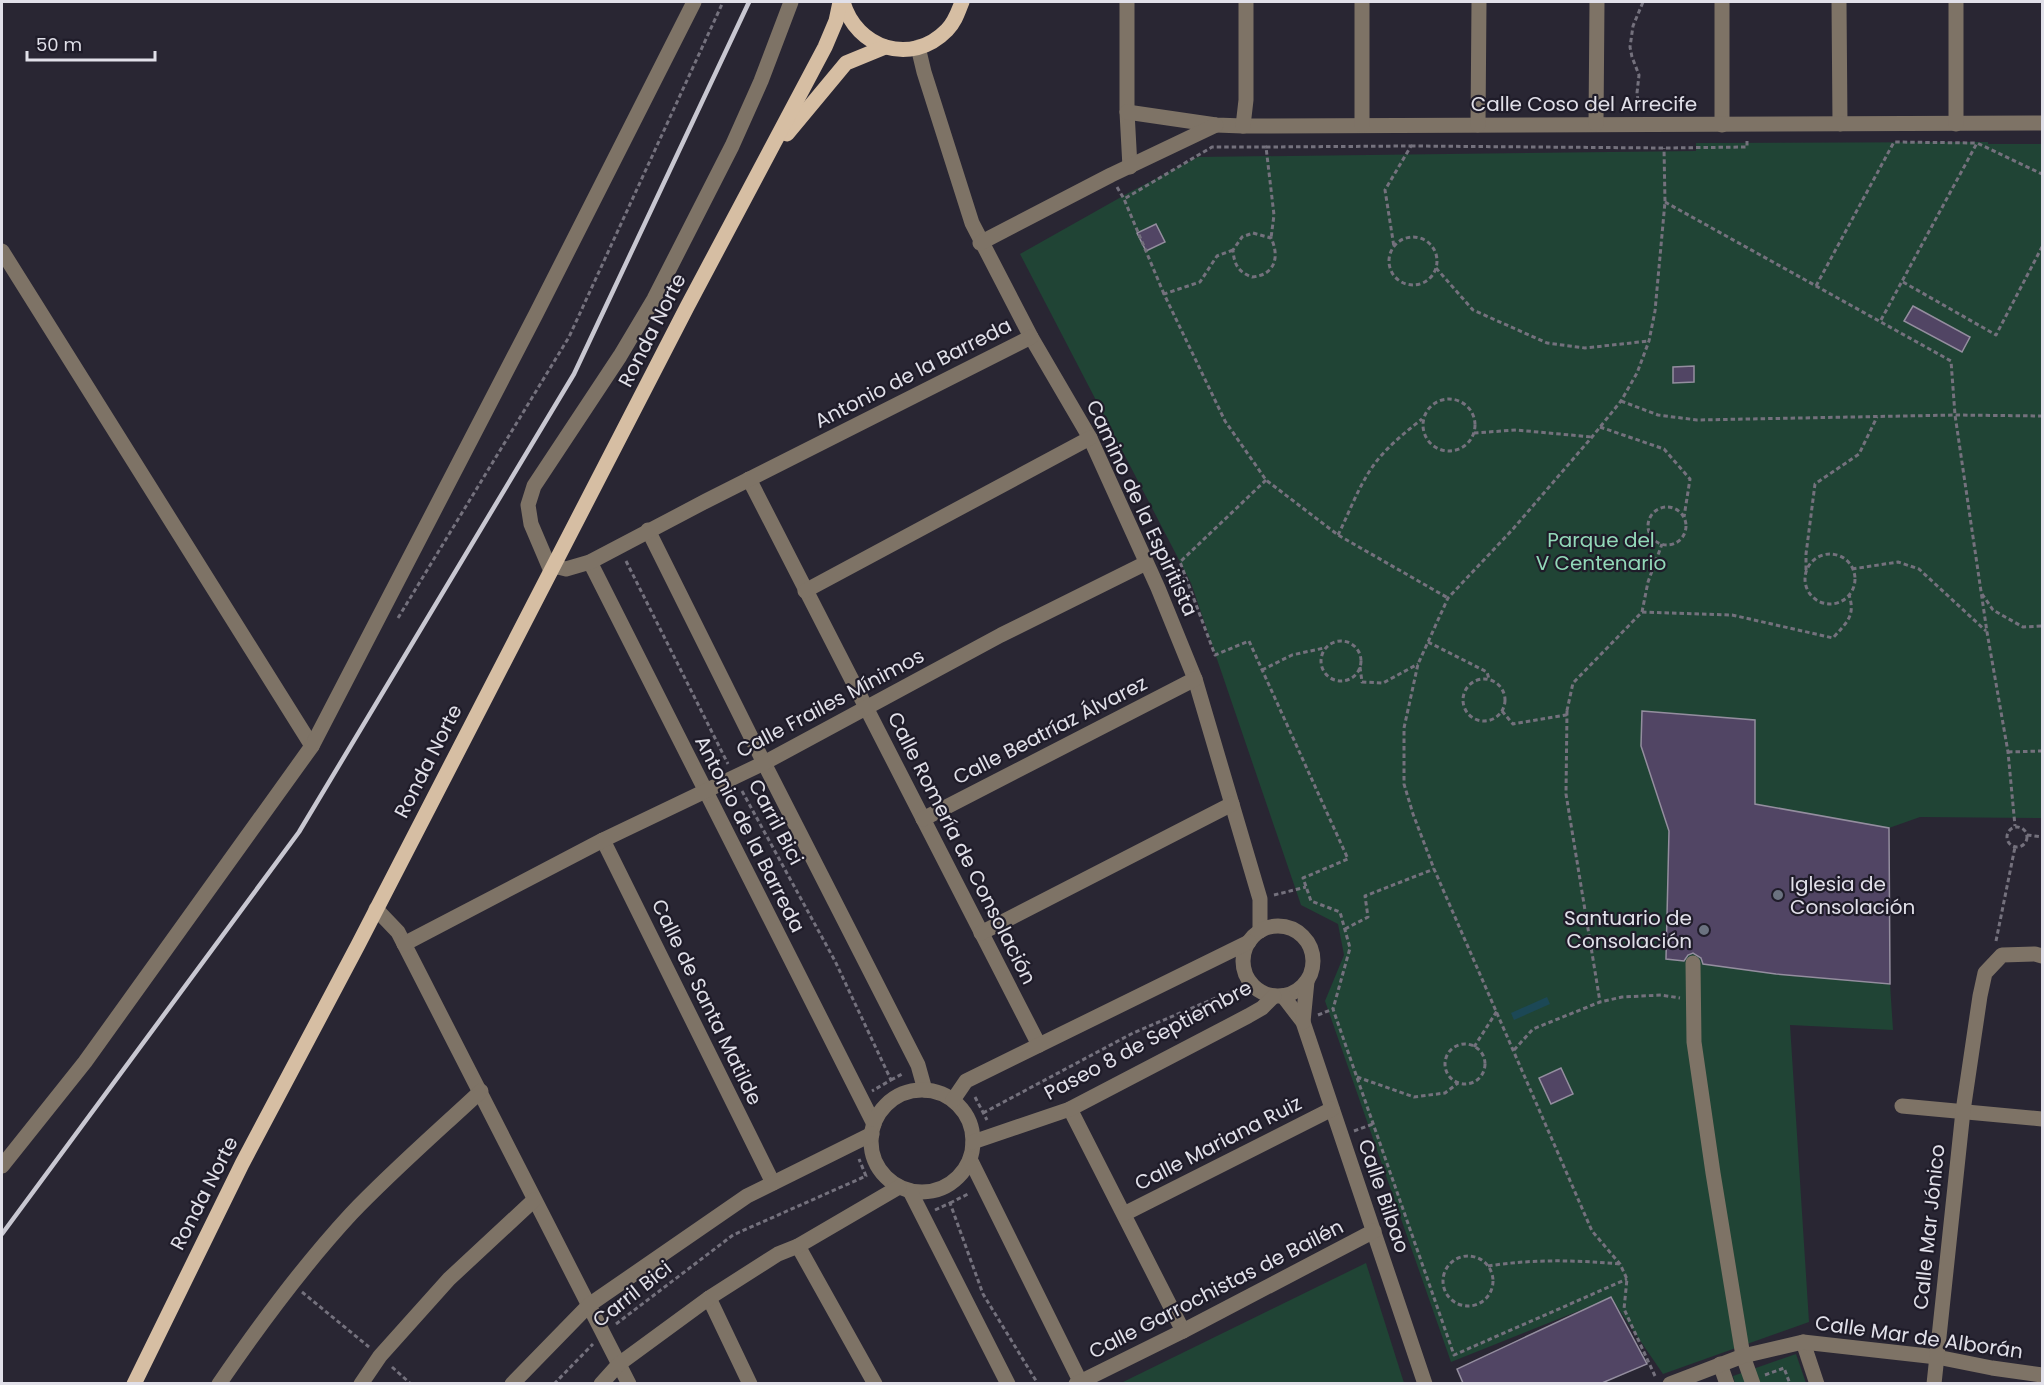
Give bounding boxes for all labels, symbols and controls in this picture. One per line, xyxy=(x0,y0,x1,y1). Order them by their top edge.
scale bar xyxy=(27,24,154,62)
text: 50 m xyxy=(36,32,82,57)
street label: Calle Coso del Arrecife xyxy=(1471,90,1697,118)
street label: Ronda Norte xyxy=(611,268,693,392)
street label: Antonio de la Barreda xyxy=(810,311,1016,435)
street label: Camino de la Espiritista xyxy=(1080,395,1204,621)
park label: Parque del V Centenario xyxy=(1536,526,1666,577)
street label: Calle Frailes Mínimos xyxy=(731,642,929,764)
street label: Calle Beatríaz Álvarez xyxy=(948,669,1152,791)
street label: Ronda Norte xyxy=(387,699,469,823)
street label: Calle Romería de Consolación xyxy=(881,707,1043,989)
street label: Antonio de la Barreda xyxy=(688,731,812,937)
street label: Carril Bici xyxy=(742,774,810,870)
place label: Iglesia de Consolación xyxy=(1790,870,1915,921)
marker: Iglesia de Consolación xyxy=(1771,888,1785,902)
street label: Calle de Santa Matilde xyxy=(645,894,769,1110)
place label: Santuario de Consolación xyxy=(1564,904,1692,955)
marker: Santuario de Consolación xyxy=(1697,923,1711,937)
street label: Paseo 8 de Septiembre xyxy=(1039,973,1257,1107)
street label: Calle Mariana Ruiz xyxy=(1130,1089,1306,1197)
street label: Ronda Norte xyxy=(163,1131,245,1255)
street label: Calle Bilbao xyxy=(1351,1135,1417,1257)
street label: Calle Mar Jónico xyxy=(1906,1143,1952,1311)
street label: Calle Garrochistas de Bailén xyxy=(1084,1212,1348,1366)
street label: Carril Bici xyxy=(587,1254,677,1334)
street label: Calle Mar de Alborán xyxy=(1813,1309,2025,1365)

